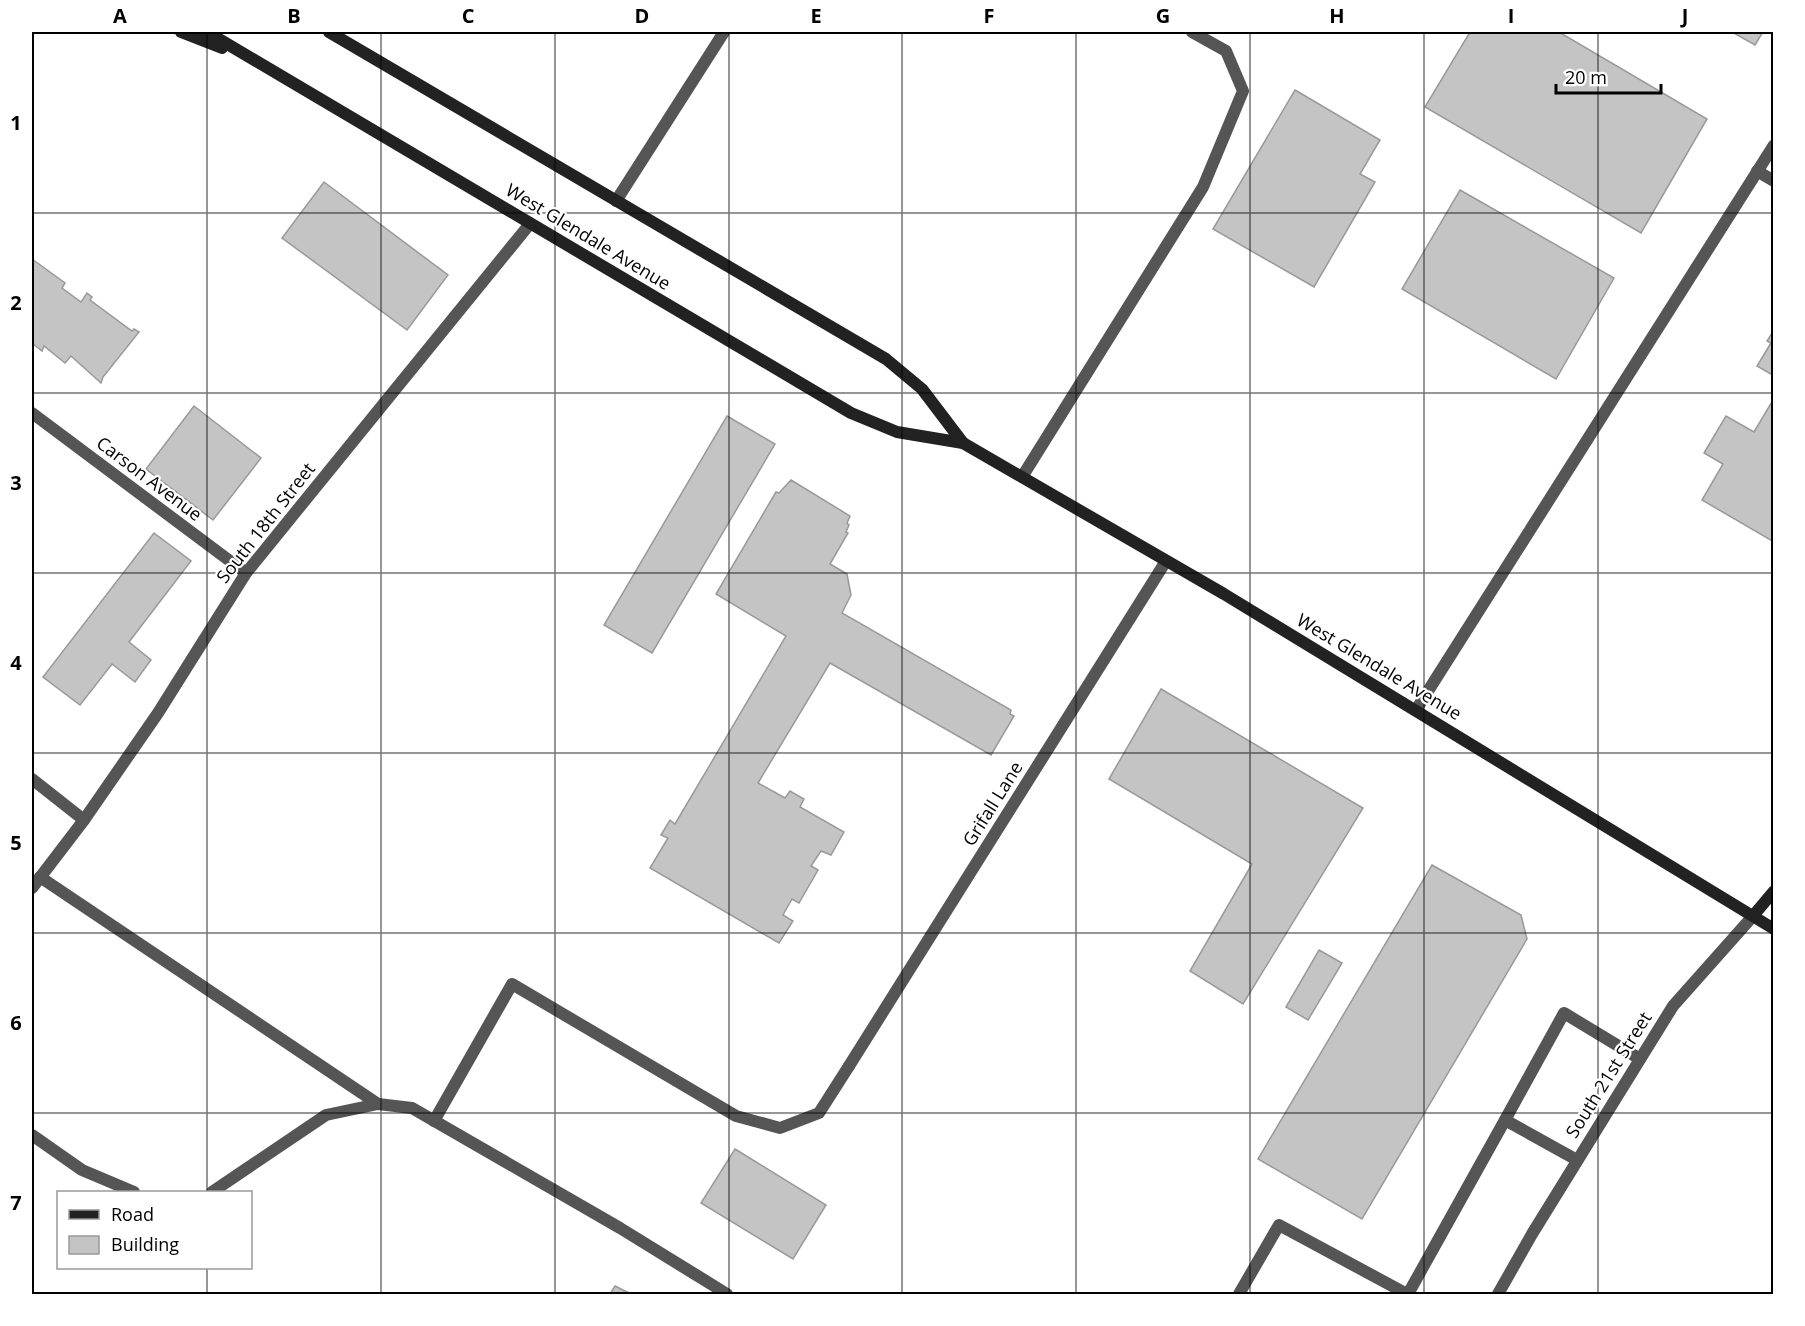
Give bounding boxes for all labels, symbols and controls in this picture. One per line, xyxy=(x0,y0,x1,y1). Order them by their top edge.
text: A xyxy=(113,2,127,29)
text: B xyxy=(287,2,301,29)
text: C xyxy=(462,2,475,29)
text: D xyxy=(635,2,649,29)
text: E xyxy=(810,2,822,29)
text: F xyxy=(984,2,994,29)
text: G xyxy=(1156,2,1170,29)
text: H xyxy=(1329,2,1345,29)
text: I xyxy=(1508,2,1514,29)
text: J xyxy=(1680,2,1688,29)
scale bar xyxy=(1556,57,1661,95)
text: 20 m xyxy=(1565,65,1607,89)
text: 1 xyxy=(10,109,22,136)
street label: West Glendale Avenue xyxy=(502,177,675,295)
text: 2 xyxy=(10,289,22,316)
street label: Carson Avenue xyxy=(92,431,207,526)
street label: South 18th Street xyxy=(211,457,320,588)
text: 3 xyxy=(10,469,22,496)
street label: West Glendale Avenue xyxy=(1293,607,1466,725)
text: 4 xyxy=(10,649,22,676)
street label: Grifall Lane xyxy=(957,757,1028,850)
text: 5 xyxy=(10,829,22,856)
street label: South 21st Street xyxy=(1560,1007,1657,1142)
text: 6 xyxy=(10,1009,22,1036)
text: 7 xyxy=(10,1189,22,1216)
legend xyxy=(57,1191,252,1269)
text: Road xyxy=(111,1202,154,1226)
text: Building xyxy=(111,1232,179,1256)

